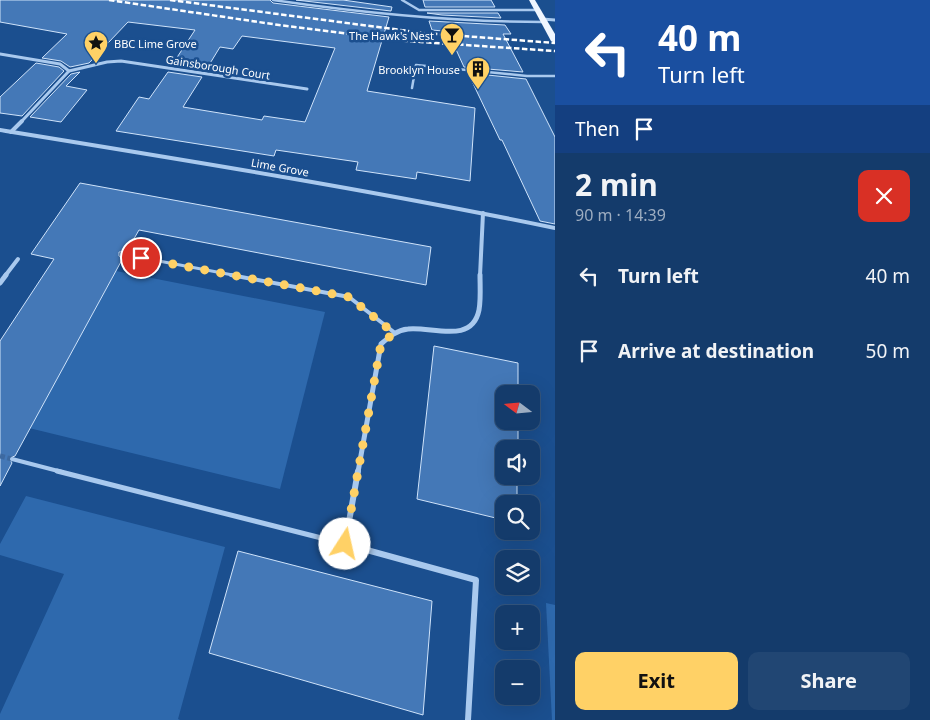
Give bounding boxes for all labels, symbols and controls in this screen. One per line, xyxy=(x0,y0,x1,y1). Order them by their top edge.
text: 40 m xyxy=(658,14,741,61)
icon: left xyxy=(575,20,640,85)
bar icon: The Hawk's Nest xyxy=(439,22,465,56)
place label: The Hawk's Nest xyxy=(349,28,434,43)
place icon: BBC Lime Grove xyxy=(83,30,109,64)
place label: BBC Lime Grove xyxy=(114,36,197,51)
street label: Gainsborough Court xyxy=(165,51,271,83)
building icon: Brooklyn House xyxy=(465,56,491,90)
text: Turn left xyxy=(658,59,745,89)
place label: Brooklyn House xyxy=(378,62,460,77)
icon: arrive xyxy=(630,115,658,143)
text: Then xyxy=(575,116,620,142)
street label: Lime Grove xyxy=(250,155,310,179)
text: 2 min xyxy=(575,164,658,205)
button: close xyxy=(858,170,910,222)
text: 90 m · 14:39 xyxy=(575,204,666,226)
pin xyxy=(120,237,162,279)
icon: arrive xyxy=(127,244,155,272)
icon: left xyxy=(575,262,603,290)
text: Turn left xyxy=(618,263,699,289)
text: 40 m xyxy=(866,263,910,289)
icon: arrive xyxy=(575,337,603,365)
text: Arrive at destination xyxy=(618,338,814,364)
text: 50 m xyxy=(866,338,910,364)
north arrow xyxy=(495,385,540,430)
map controls xyxy=(495,385,540,705)
button: sound xyxy=(495,440,540,485)
button: search xyxy=(495,495,540,540)
position arrow xyxy=(318,517,370,569)
button: layers xyxy=(495,550,540,595)
button: + xyxy=(495,605,540,650)
button: Exit xyxy=(575,652,738,710)
button: Share xyxy=(748,652,910,710)
button: − xyxy=(495,660,540,705)

